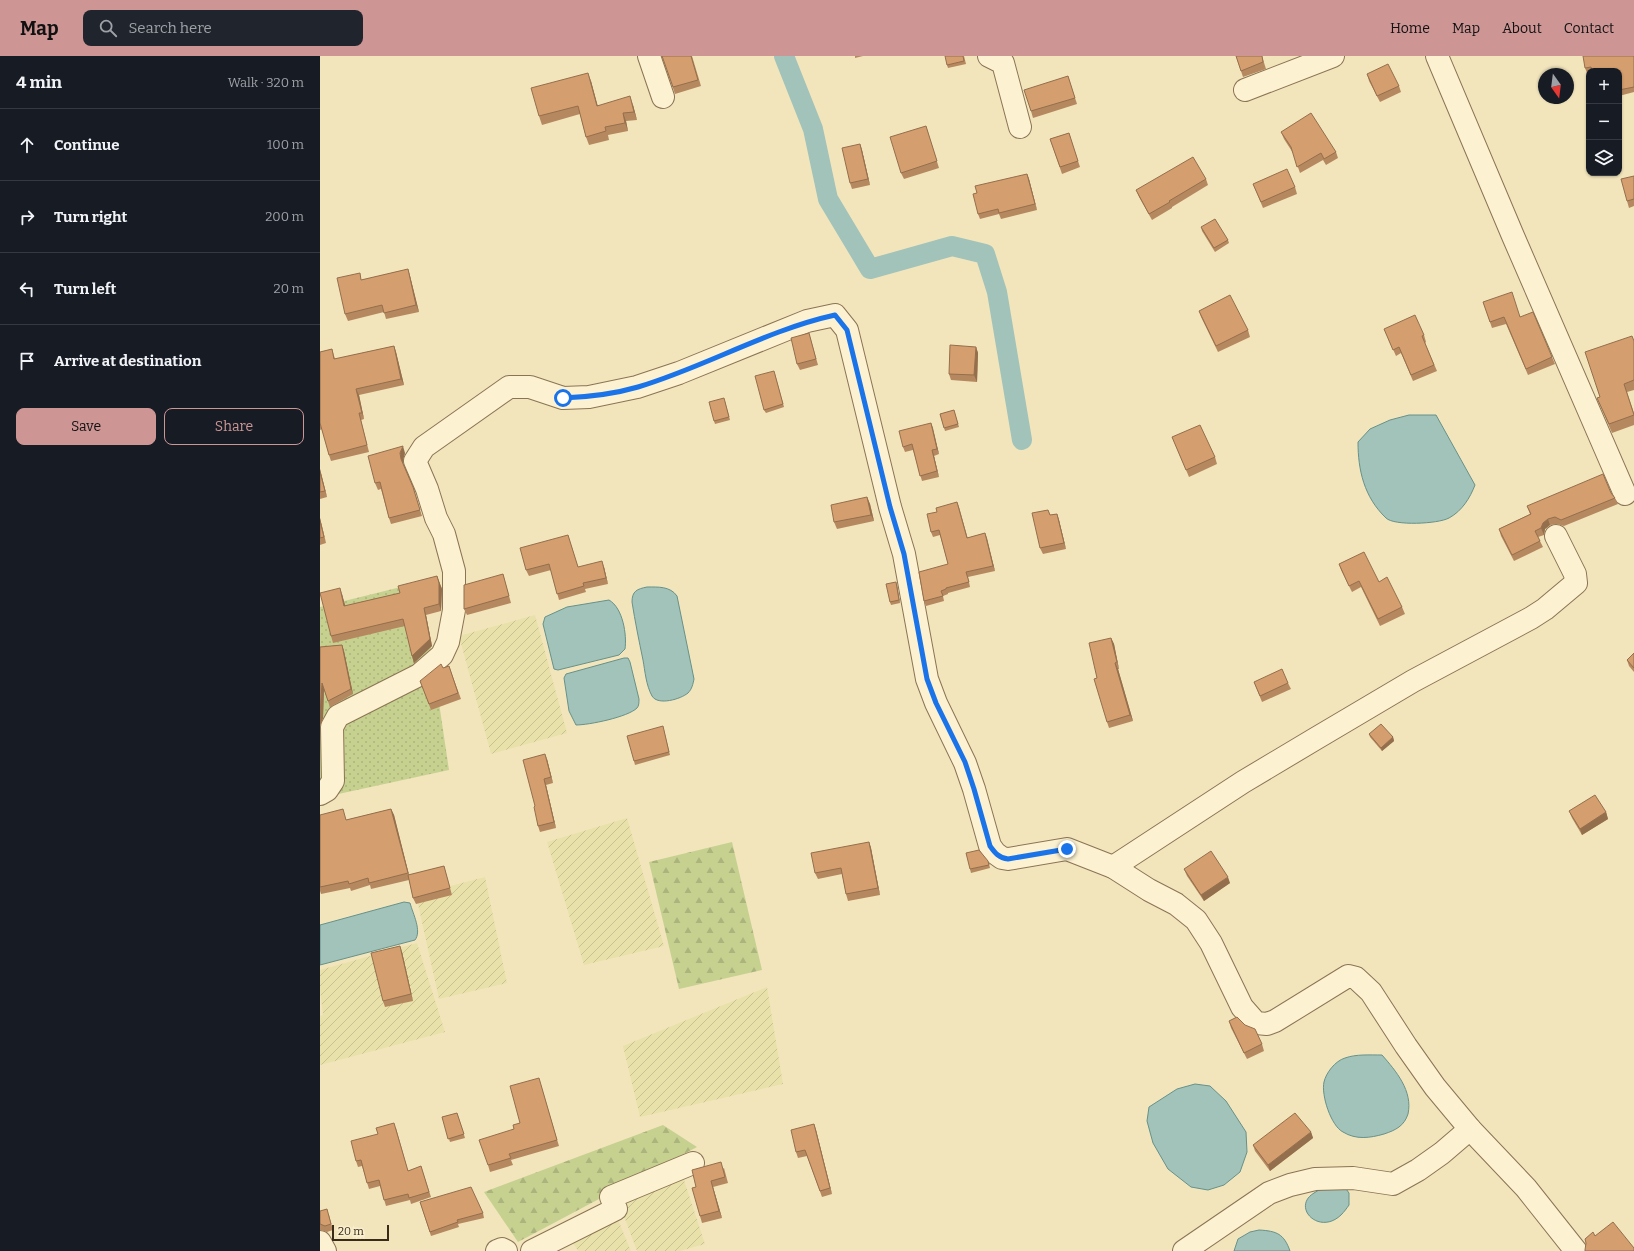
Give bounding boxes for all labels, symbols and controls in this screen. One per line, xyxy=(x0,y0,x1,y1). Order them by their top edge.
search box xyxy=(83,10,363,46)
text: Map xyxy=(20,17,59,40)
icon: search xyxy=(97,17,119,39)
text: Search here xyxy=(129,19,212,37)
text: Home xyxy=(1390,20,1430,37)
text: Map xyxy=(1452,20,1480,37)
text: About xyxy=(1502,20,1542,37)
text: Contact xyxy=(1564,20,1614,37)
north arrow xyxy=(1538,68,1574,104)
map controls xyxy=(1586,68,1622,176)
button: + xyxy=(1586,68,1622,104)
text: 4 min xyxy=(16,72,62,93)
text: Walk · 320 m xyxy=(228,75,304,90)
button: − xyxy=(1586,104,1622,140)
icon: ahead xyxy=(16,134,38,156)
text: Continue xyxy=(54,136,120,154)
text: 100 m xyxy=(267,137,304,152)
button: layers xyxy=(1586,140,1622,176)
icon: right xyxy=(16,206,38,228)
text: Turn right xyxy=(54,208,127,226)
text: 200 m xyxy=(265,209,304,224)
icon: left xyxy=(16,278,38,300)
text: Turn left xyxy=(54,280,116,298)
text: 20 m xyxy=(274,281,304,296)
icon: arrive xyxy=(16,350,38,372)
text: Arrive at destination xyxy=(54,352,201,370)
route start xyxy=(554,389,572,407)
button: Save xyxy=(16,408,156,445)
button: Share xyxy=(164,408,304,445)
route end xyxy=(1058,840,1076,858)
scale bar xyxy=(332,1223,389,1242)
text: 20 m xyxy=(338,1225,364,1238)

